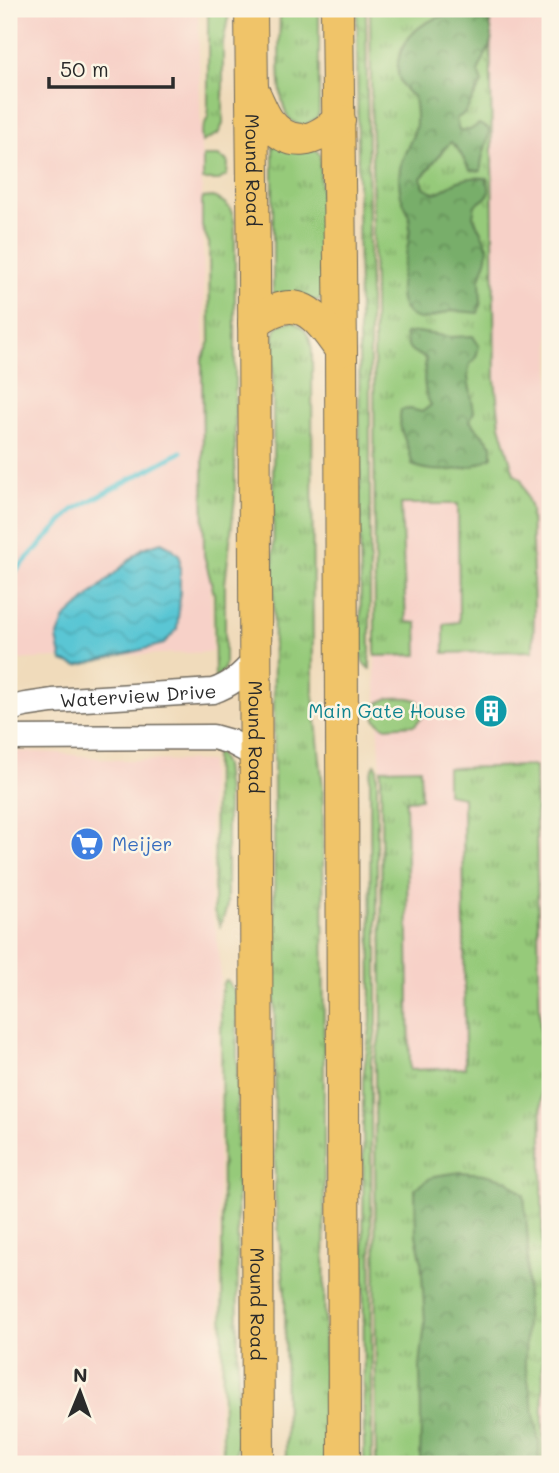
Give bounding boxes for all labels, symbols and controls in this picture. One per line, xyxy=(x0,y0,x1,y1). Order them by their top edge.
scale bar xyxy=(49,46,173,90)
text: 50 m xyxy=(60,55,109,82)
street label: Mound Road xyxy=(240,113,266,227)
street label: Waterview Drive xyxy=(59,678,217,712)
street label: Mound Road xyxy=(243,680,269,793)
building icon: Main Gate House xyxy=(472,692,510,730)
place label: Main Gate House xyxy=(308,698,466,723)
supermarket icon: Meijer xyxy=(68,825,106,863)
place label: Meijer xyxy=(112,831,172,856)
street label: Mound Road xyxy=(245,1247,271,1360)
north arrow xyxy=(46,1358,116,1428)
text: N xyxy=(73,1362,88,1387)

